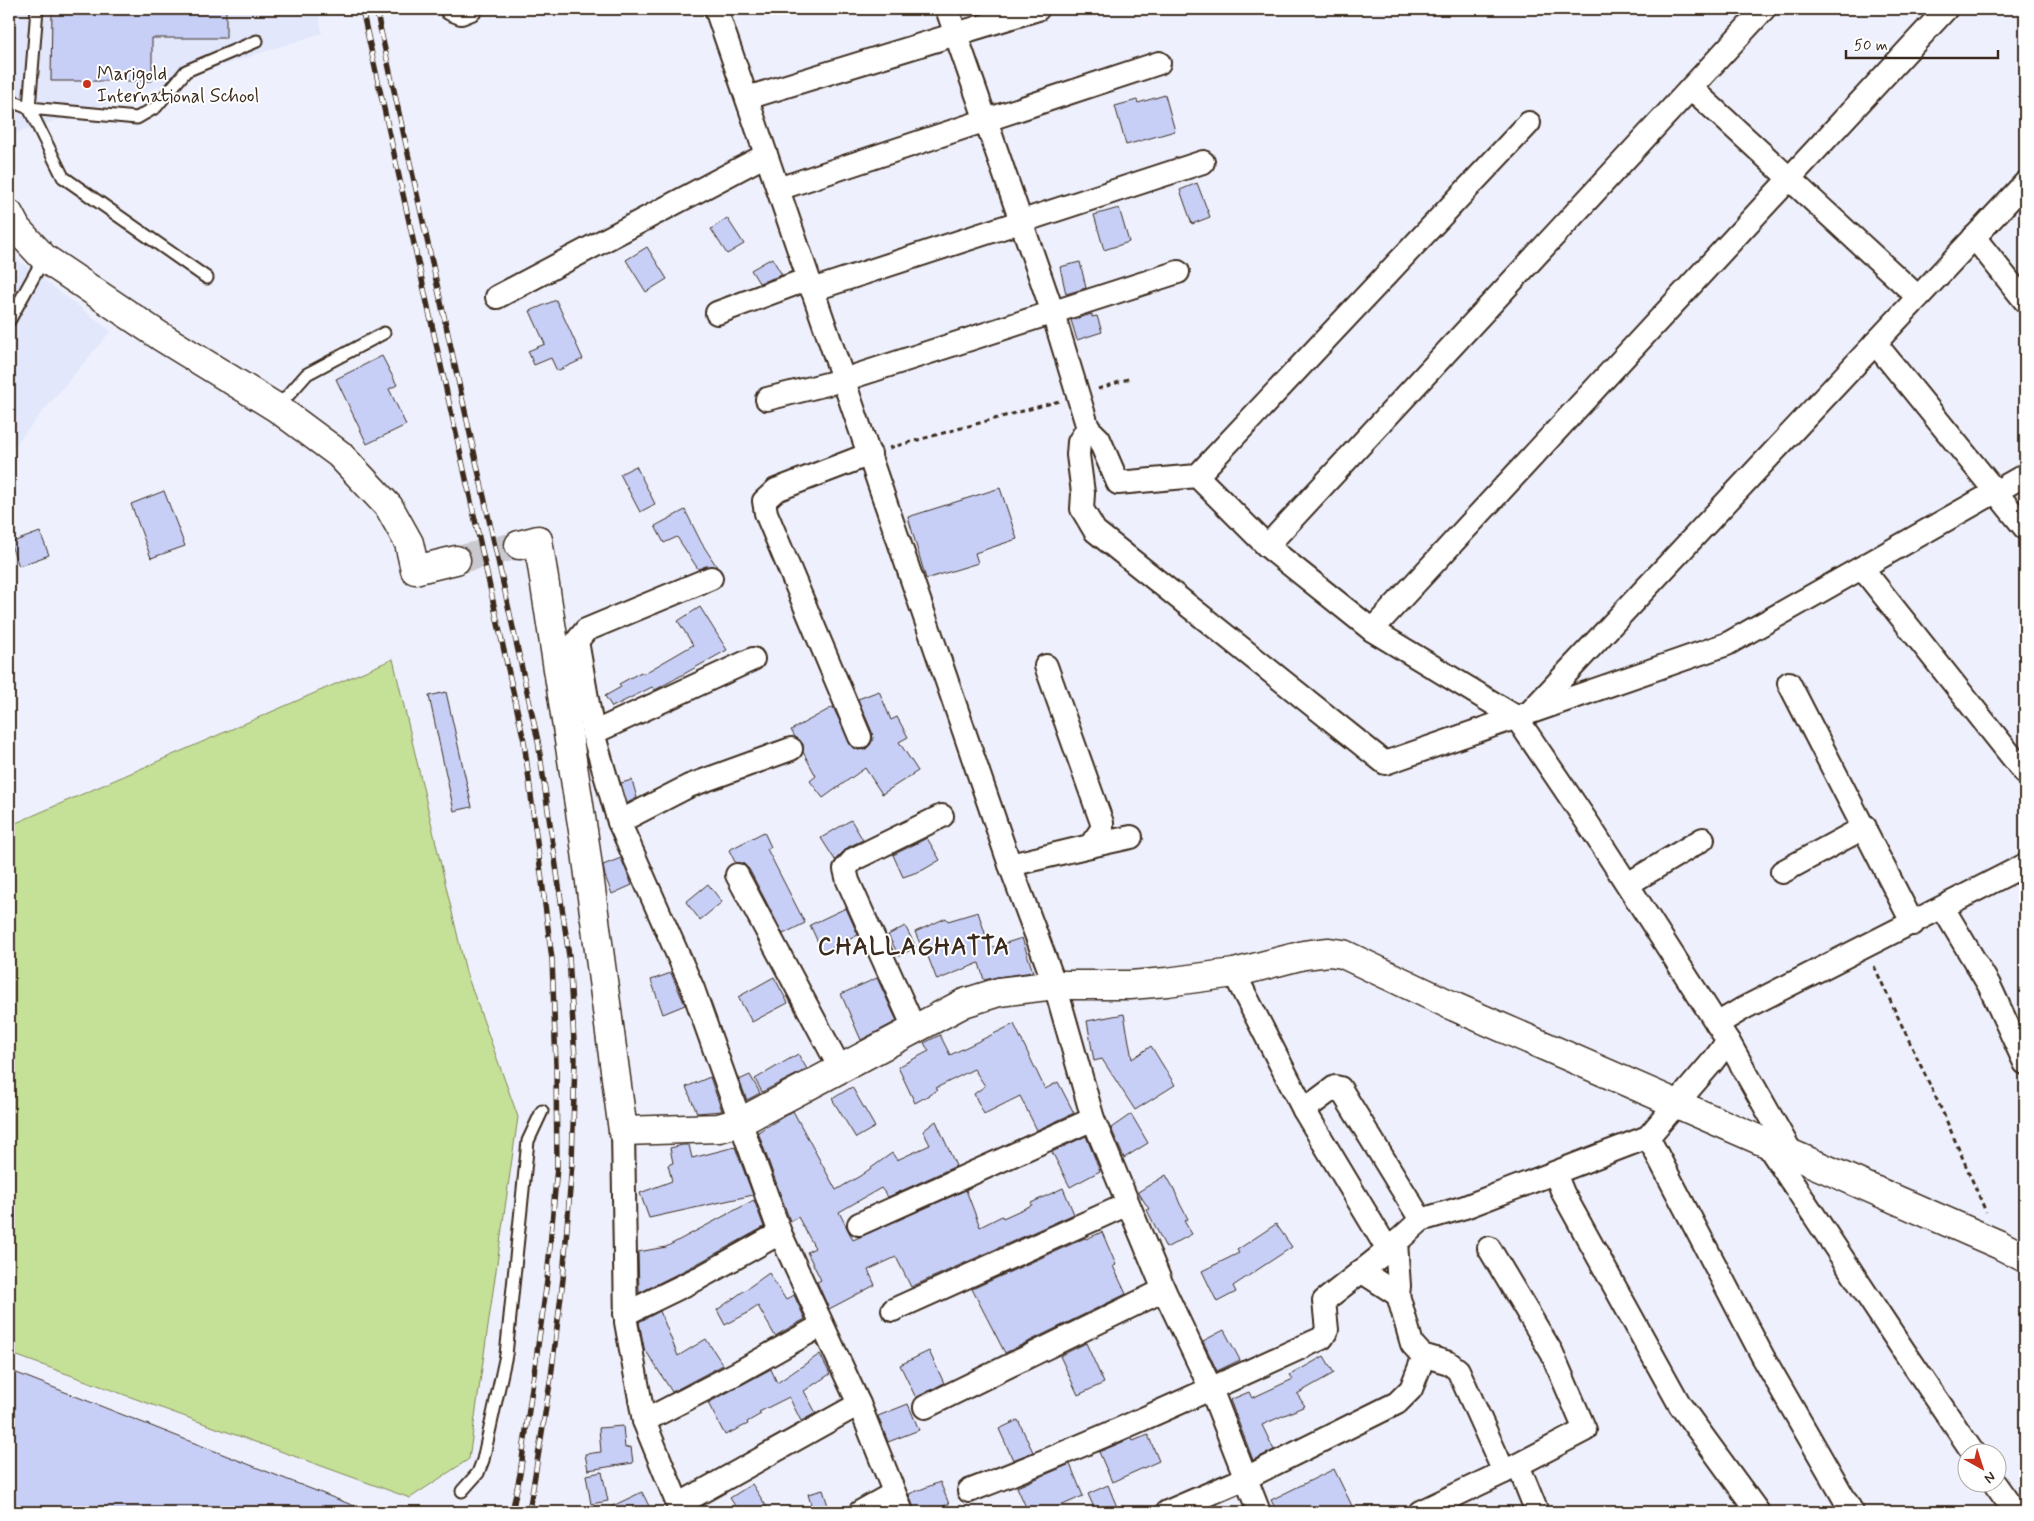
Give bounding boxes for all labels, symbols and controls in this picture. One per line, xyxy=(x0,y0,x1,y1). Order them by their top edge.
scale bar xyxy=(1846,28,1999,60)
text: 50 m xyxy=(1854,36,1888,56)
place label: Marigold International School xyxy=(97,62,259,109)
marker: Marigold International School xyxy=(81,78,93,90)
district label: CHALLAGHATTA xyxy=(818,932,1010,963)
north arrow xyxy=(1956,1444,2006,1494)
text: N xyxy=(1980,1467,1999,1487)

